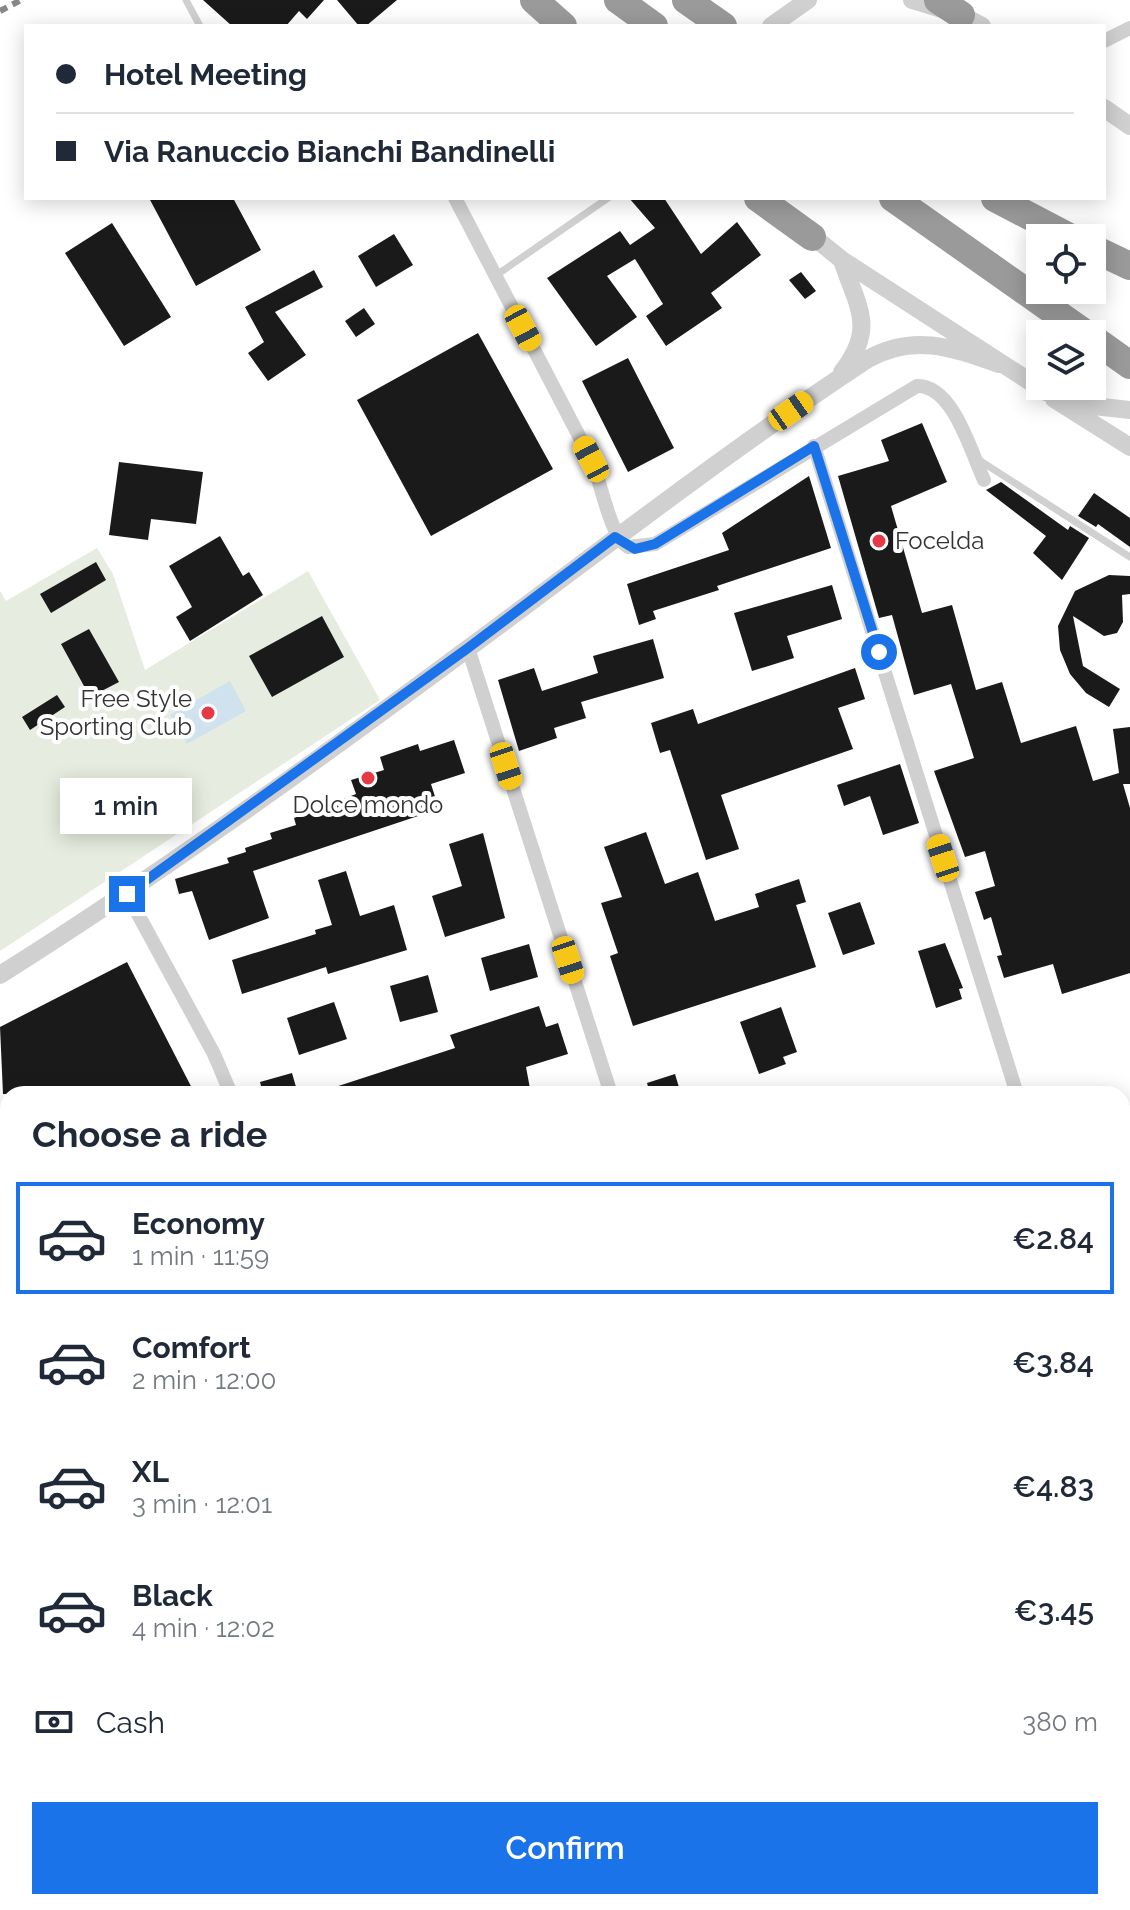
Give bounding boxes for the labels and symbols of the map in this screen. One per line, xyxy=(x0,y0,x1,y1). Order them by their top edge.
car xyxy=(501,301,545,355)
car xyxy=(764,387,818,435)
car xyxy=(569,432,613,486)
place label: Focelda xyxy=(895,526,984,555)
marker: Focelda xyxy=(870,532,888,550)
route start xyxy=(861,634,897,670)
place label: Free Style Sporting Club xyxy=(40,684,192,741)
marker: Free Style Sporting Club xyxy=(199,704,217,722)
car xyxy=(487,739,525,793)
marker: Dolce mondo xyxy=(359,769,377,787)
callout: 1 min xyxy=(61,778,193,834)
place label: Dolce mondo xyxy=(293,790,443,819)
car xyxy=(924,831,962,885)
route end xyxy=(109,876,145,912)
car xyxy=(549,933,587,987)

